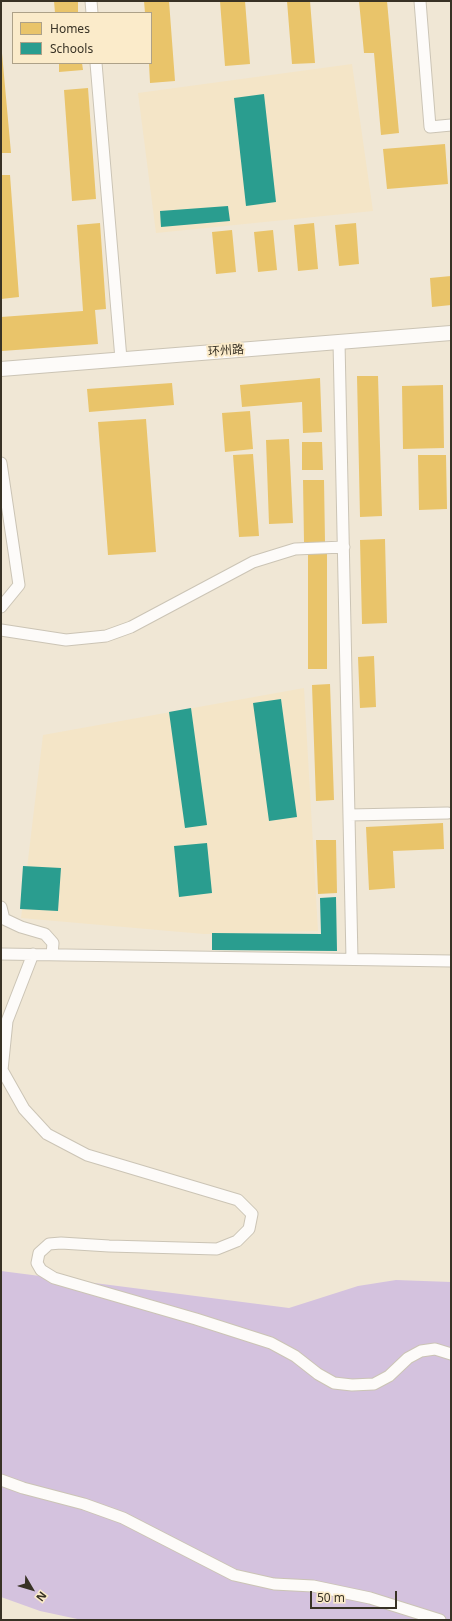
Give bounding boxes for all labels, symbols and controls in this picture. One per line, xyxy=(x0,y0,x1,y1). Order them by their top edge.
legend xyxy=(12,12,152,64)
text: Homes xyxy=(50,20,90,37)
text: Schools xyxy=(50,40,93,57)
street label: 环州路 xyxy=(208,343,244,359)
north arrow xyxy=(12,1569,52,1609)
scale bar xyxy=(312,1583,399,1609)
text: N xyxy=(33,1589,51,1605)
text: 50 m xyxy=(317,1589,345,1606)

